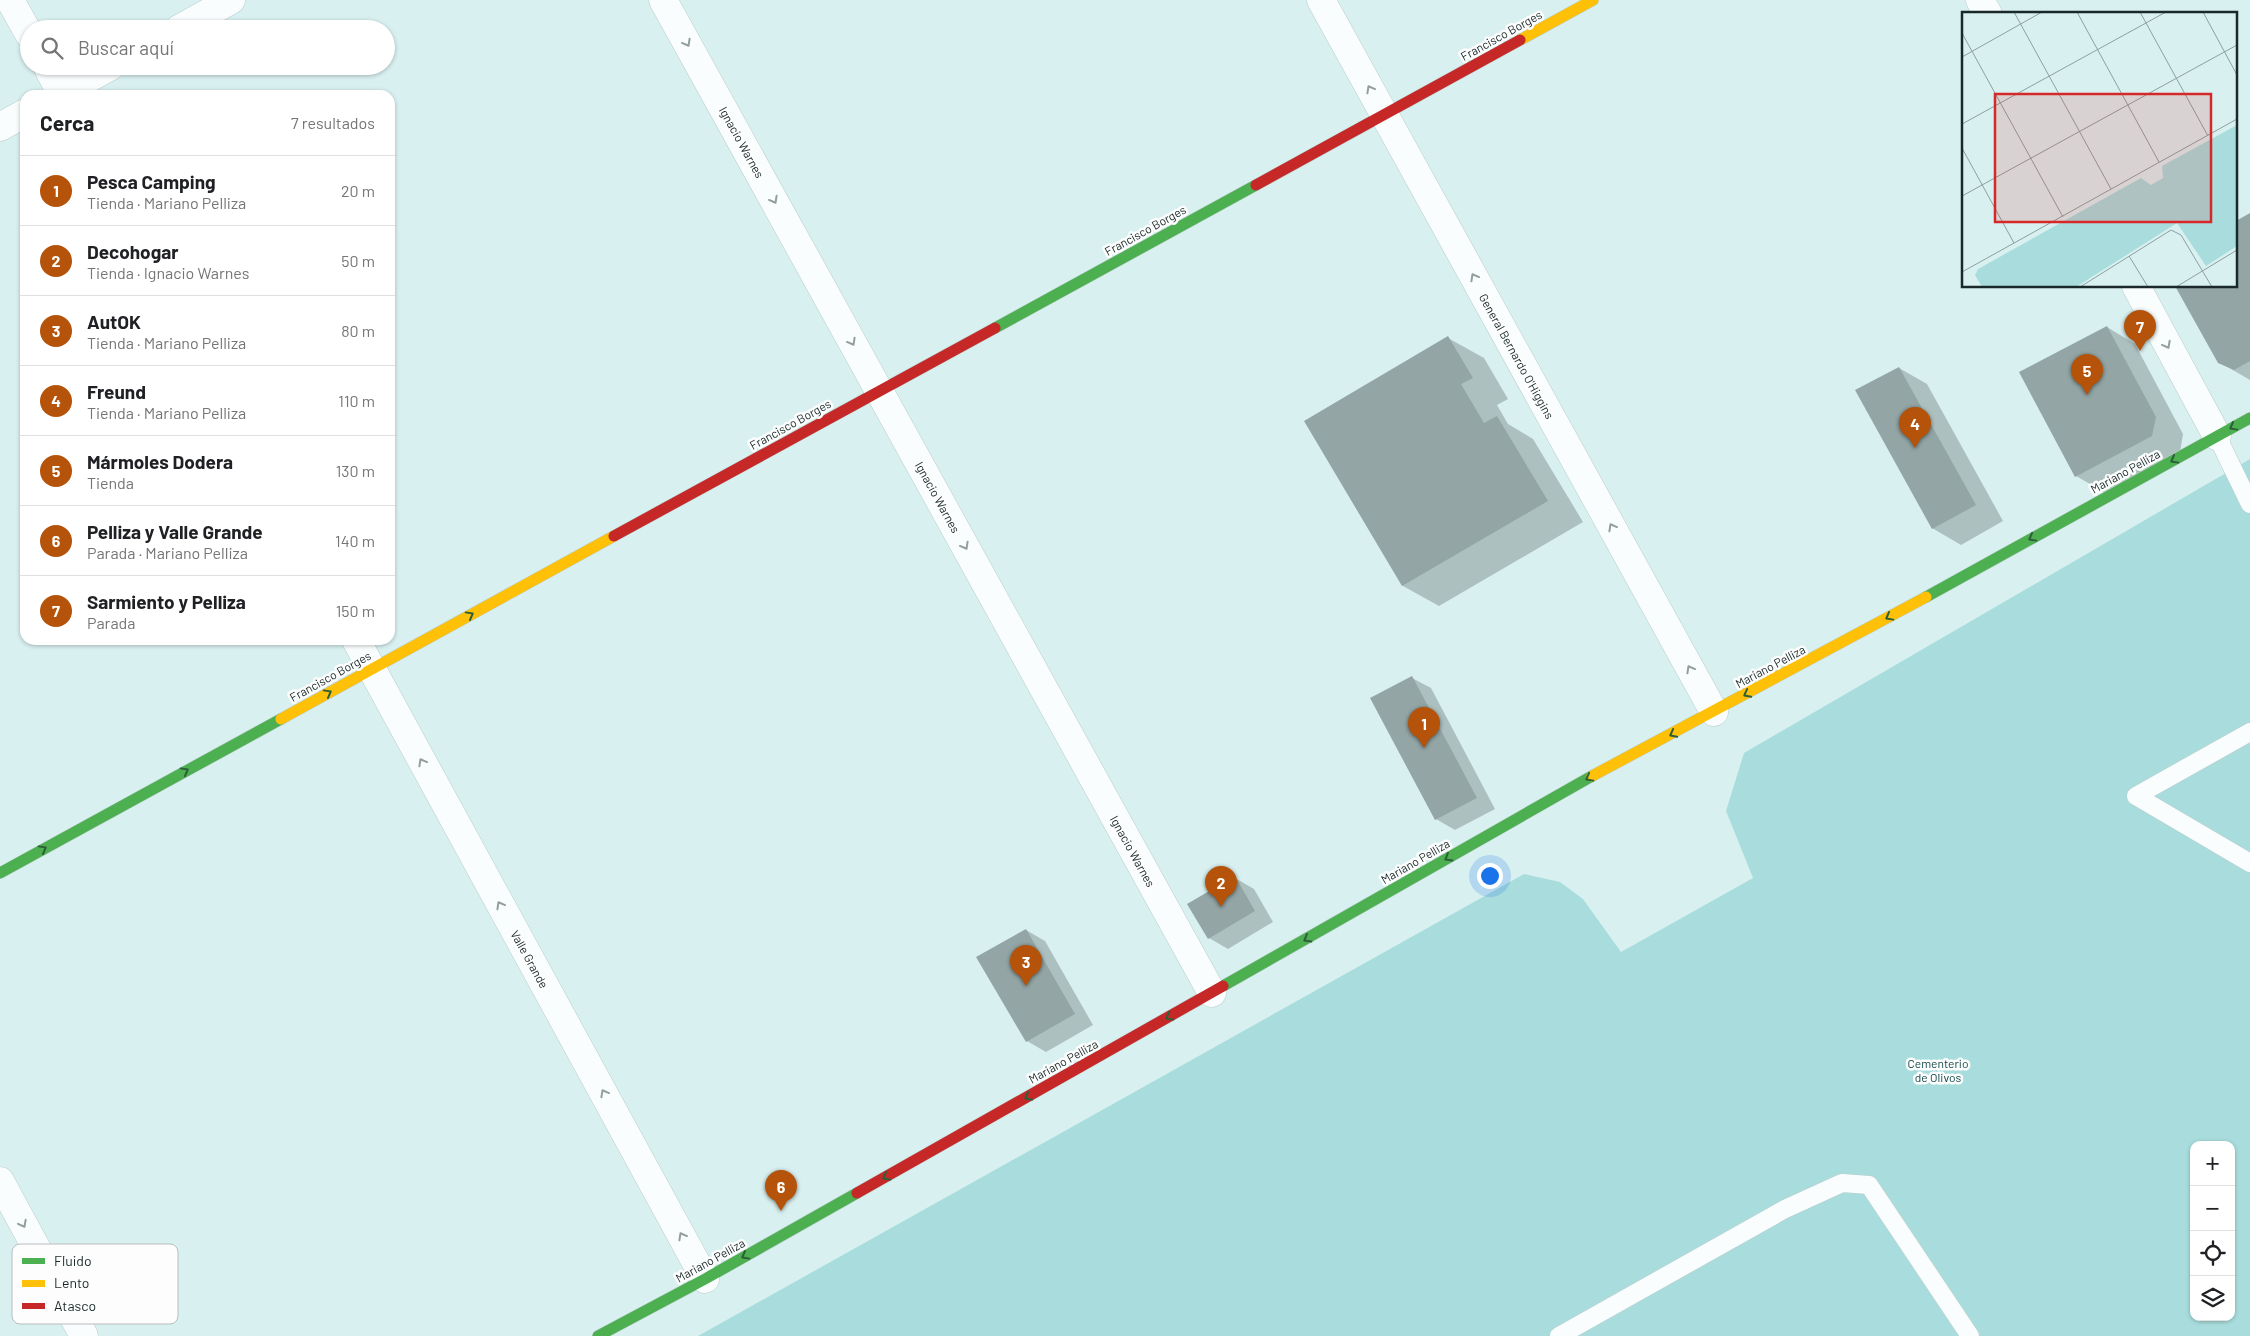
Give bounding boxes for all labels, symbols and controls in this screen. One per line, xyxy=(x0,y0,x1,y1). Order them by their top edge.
street label: Francisco Borges xyxy=(1458,7,1544,63)
inset map xyxy=(1962,12,2238,288)
search box xyxy=(20,20,395,75)
icon: search xyxy=(38,34,66,62)
text: Buscar aquí xyxy=(78,36,174,59)
one-way arrow xyxy=(681,37,691,46)
one-way arrow xyxy=(1366,85,1376,94)
street label: Ignacio Warnes xyxy=(717,104,767,180)
text: Cerca xyxy=(40,110,94,135)
text: 7 resultados xyxy=(291,113,375,132)
text: Pesca Camping xyxy=(87,170,216,193)
text: 1 xyxy=(53,181,59,200)
text: 20 m xyxy=(341,181,375,200)
text: Tienda · Mariano Pelliza xyxy=(87,193,246,212)
one-way arrow xyxy=(768,195,778,204)
street label: Francisco Borges xyxy=(1102,202,1188,258)
text: Decohogar xyxy=(87,240,179,263)
text: 2 xyxy=(52,251,60,270)
text: 50 m xyxy=(341,251,375,270)
text: Tienda · Ignacio Warnes xyxy=(87,263,249,282)
one-way arrow xyxy=(1470,274,1480,283)
street label: General Bernardo O'Higgins xyxy=(1477,291,1557,421)
text: AutOK xyxy=(87,310,141,333)
pin: 7 xyxy=(2124,310,2156,351)
text: 3 xyxy=(52,321,60,340)
text: 80 m xyxy=(341,321,375,340)
text: Tienda · Mariano Pelliza xyxy=(87,333,246,352)
one-way arrow xyxy=(846,337,856,346)
one-way arrow xyxy=(2161,339,2171,348)
pin: 5 xyxy=(2071,354,2103,395)
text: Freund xyxy=(87,380,146,403)
text: 4 xyxy=(51,391,61,410)
text: 110 m xyxy=(338,391,375,410)
street label: Francisco Borges xyxy=(747,396,833,452)
text: Tienda · Mariano Pelliza xyxy=(87,403,246,422)
pin: 4 xyxy=(1899,407,1931,448)
one-way arrow xyxy=(2230,421,2239,431)
street label: Mariano Pelliza xyxy=(2088,446,2162,496)
text: Mármoles Dodera xyxy=(87,450,233,473)
one-way arrow xyxy=(2170,454,2179,464)
street label: Ignacio Warnes xyxy=(913,459,963,535)
text: 5 xyxy=(52,461,60,480)
text: 130 m xyxy=(336,461,375,480)
text: Tienda xyxy=(87,473,134,492)
text: Pelliza y Valle Grande xyxy=(87,520,263,543)
one-way arrow xyxy=(1608,523,1618,532)
text: 6 xyxy=(52,531,60,550)
text: 140 m xyxy=(335,531,375,550)
one-way arrow xyxy=(2028,532,2037,542)
one-way arrow xyxy=(959,541,969,550)
text: Parada · Mariano Pelliza xyxy=(87,543,248,562)
text: Sarmiento y Pelliza xyxy=(87,590,246,613)
text: 7 xyxy=(52,601,60,620)
text: 150 m xyxy=(336,601,375,620)
one-way arrow xyxy=(465,611,474,621)
one-way arrow xyxy=(1886,611,1895,621)
text: Parada xyxy=(87,613,135,632)
street label: Mariano Pelliza xyxy=(1733,642,1807,690)
street label: Francisco Borges xyxy=(287,648,373,704)
one-way arrow xyxy=(1686,665,1696,674)
one-way arrow xyxy=(1743,688,1752,698)
one-way arrow xyxy=(322,689,331,699)
pin: 1 xyxy=(1408,707,1440,748)
one-way arrow xyxy=(1670,727,1679,737)
one-way arrow xyxy=(419,759,429,768)
one-way arrow xyxy=(180,767,189,777)
one-way arrow xyxy=(1586,772,1595,782)
street label: Ignacio Warnes xyxy=(1108,813,1158,889)
street label: Mariano Pelliza xyxy=(1378,836,1452,886)
one-way arrow xyxy=(37,845,46,855)
one-way arrow xyxy=(1445,852,1454,862)
your location xyxy=(1477,863,1503,889)
pin: 2 xyxy=(1205,866,1237,907)
one-way arrow xyxy=(497,901,507,910)
street label: Valle Grande xyxy=(508,928,552,990)
one-way arrow xyxy=(1304,933,1313,943)
pin: 3 xyxy=(1010,945,1042,986)
one-way arrow xyxy=(1166,1011,1175,1021)
street label: Mariano Pelliza xyxy=(1026,1036,1100,1086)
park label: Cementerio de Olivos xyxy=(1908,1056,1968,1084)
one-way arrow xyxy=(600,1090,610,1099)
one-way arrow xyxy=(1024,1091,1033,1101)
map controls xyxy=(2190,1141,2235,1321)
button: + xyxy=(2190,1141,2235,1186)
pin: 6 xyxy=(765,1170,797,1211)
one-way arrow xyxy=(883,1170,892,1180)
button: − xyxy=(2190,1186,2235,1231)
one-way arrow xyxy=(17,1218,27,1227)
button: locate xyxy=(2190,1231,2235,1276)
one-way arrow xyxy=(678,1232,688,1241)
street label: Mariano Pelliza xyxy=(673,1235,747,1285)
legend xyxy=(12,1244,178,1324)
one-way arrow xyxy=(741,1250,750,1260)
text: Fluido xyxy=(54,1252,92,1269)
text: Lento xyxy=(54,1274,89,1291)
button: layers xyxy=(2190,1276,2235,1321)
text: Atasco xyxy=(54,1297,96,1314)

